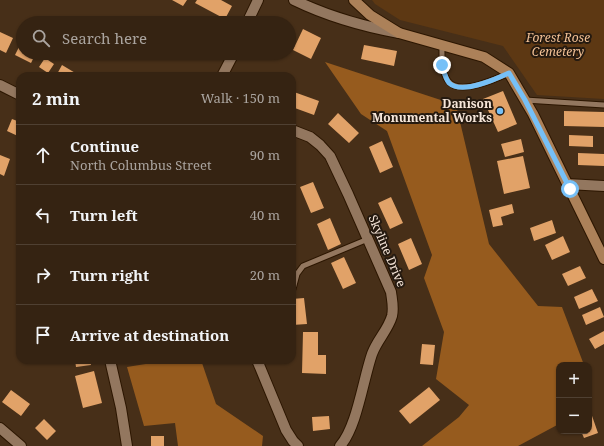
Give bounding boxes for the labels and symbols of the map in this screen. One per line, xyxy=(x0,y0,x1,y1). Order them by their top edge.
park label: Forest Rose Cemetery xyxy=(525,29,590,60)
route end xyxy=(433,56,451,74)
place label: Danison Monumental Works xyxy=(372,95,492,126)
marker: Danison Monumental Works xyxy=(495,106,505,116)
route start xyxy=(561,180,579,198)
street label: Skyline Drive xyxy=(365,212,410,289)

